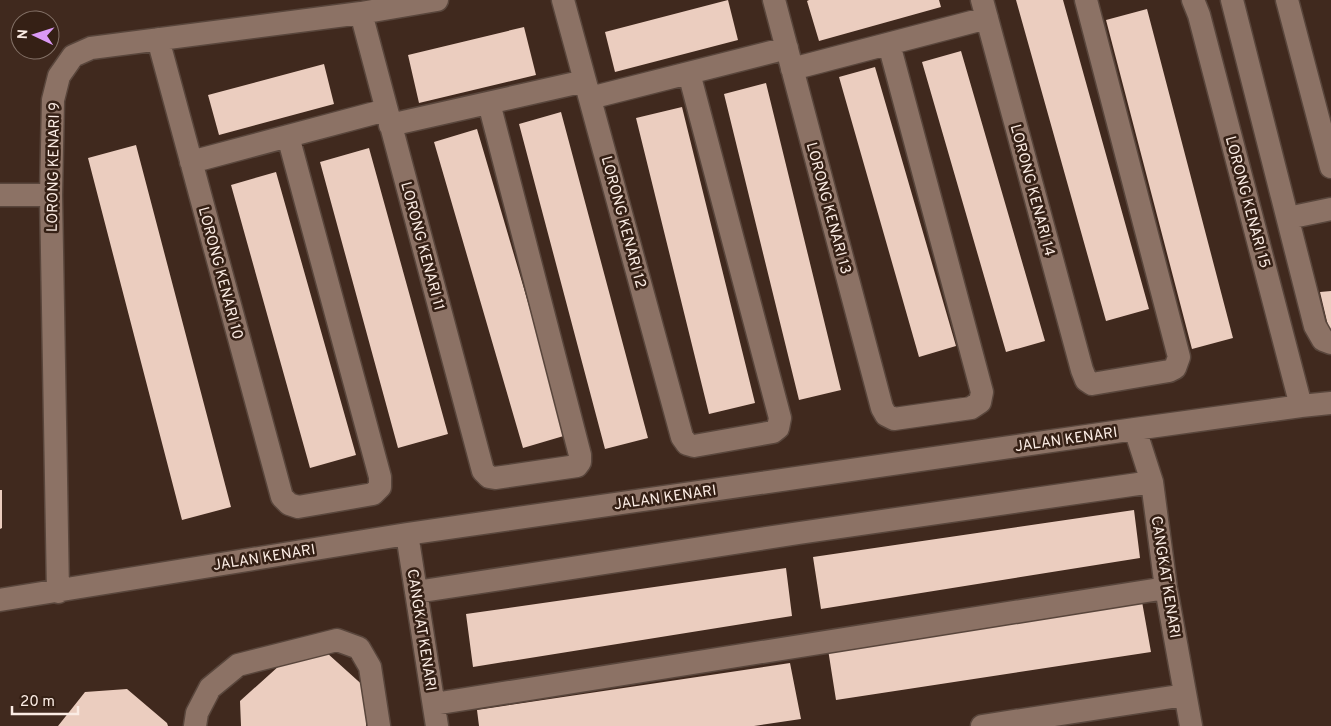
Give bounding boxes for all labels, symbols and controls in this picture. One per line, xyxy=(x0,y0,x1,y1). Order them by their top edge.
north arrow xyxy=(10,10,60,60)
text: N xyxy=(15,29,32,40)
street label: LORONG KENARI 9 xyxy=(44,102,65,232)
street label: LORONG KENARI 14 xyxy=(1005,122,1058,258)
street label: LORONG KENARI 15 xyxy=(1220,134,1273,271)
street label: LORONG KENARI 13 xyxy=(801,140,854,276)
street label: LORONG KENARI 12 xyxy=(596,154,649,291)
street label: LORONG KENARI 11 xyxy=(395,180,448,313)
street label: LORONG KENARI 10 xyxy=(193,205,246,342)
street label: JALAN KENARI xyxy=(1014,424,1119,457)
street label: JALAN KENARI xyxy=(613,482,718,515)
street label: CANGKAT KENARI xyxy=(1145,515,1184,640)
street label: JALAN KENARI xyxy=(212,541,317,576)
street label: CANGKAT KENARI xyxy=(401,568,440,693)
scale bar xyxy=(12,684,79,716)
text: 20 m xyxy=(20,693,55,712)

